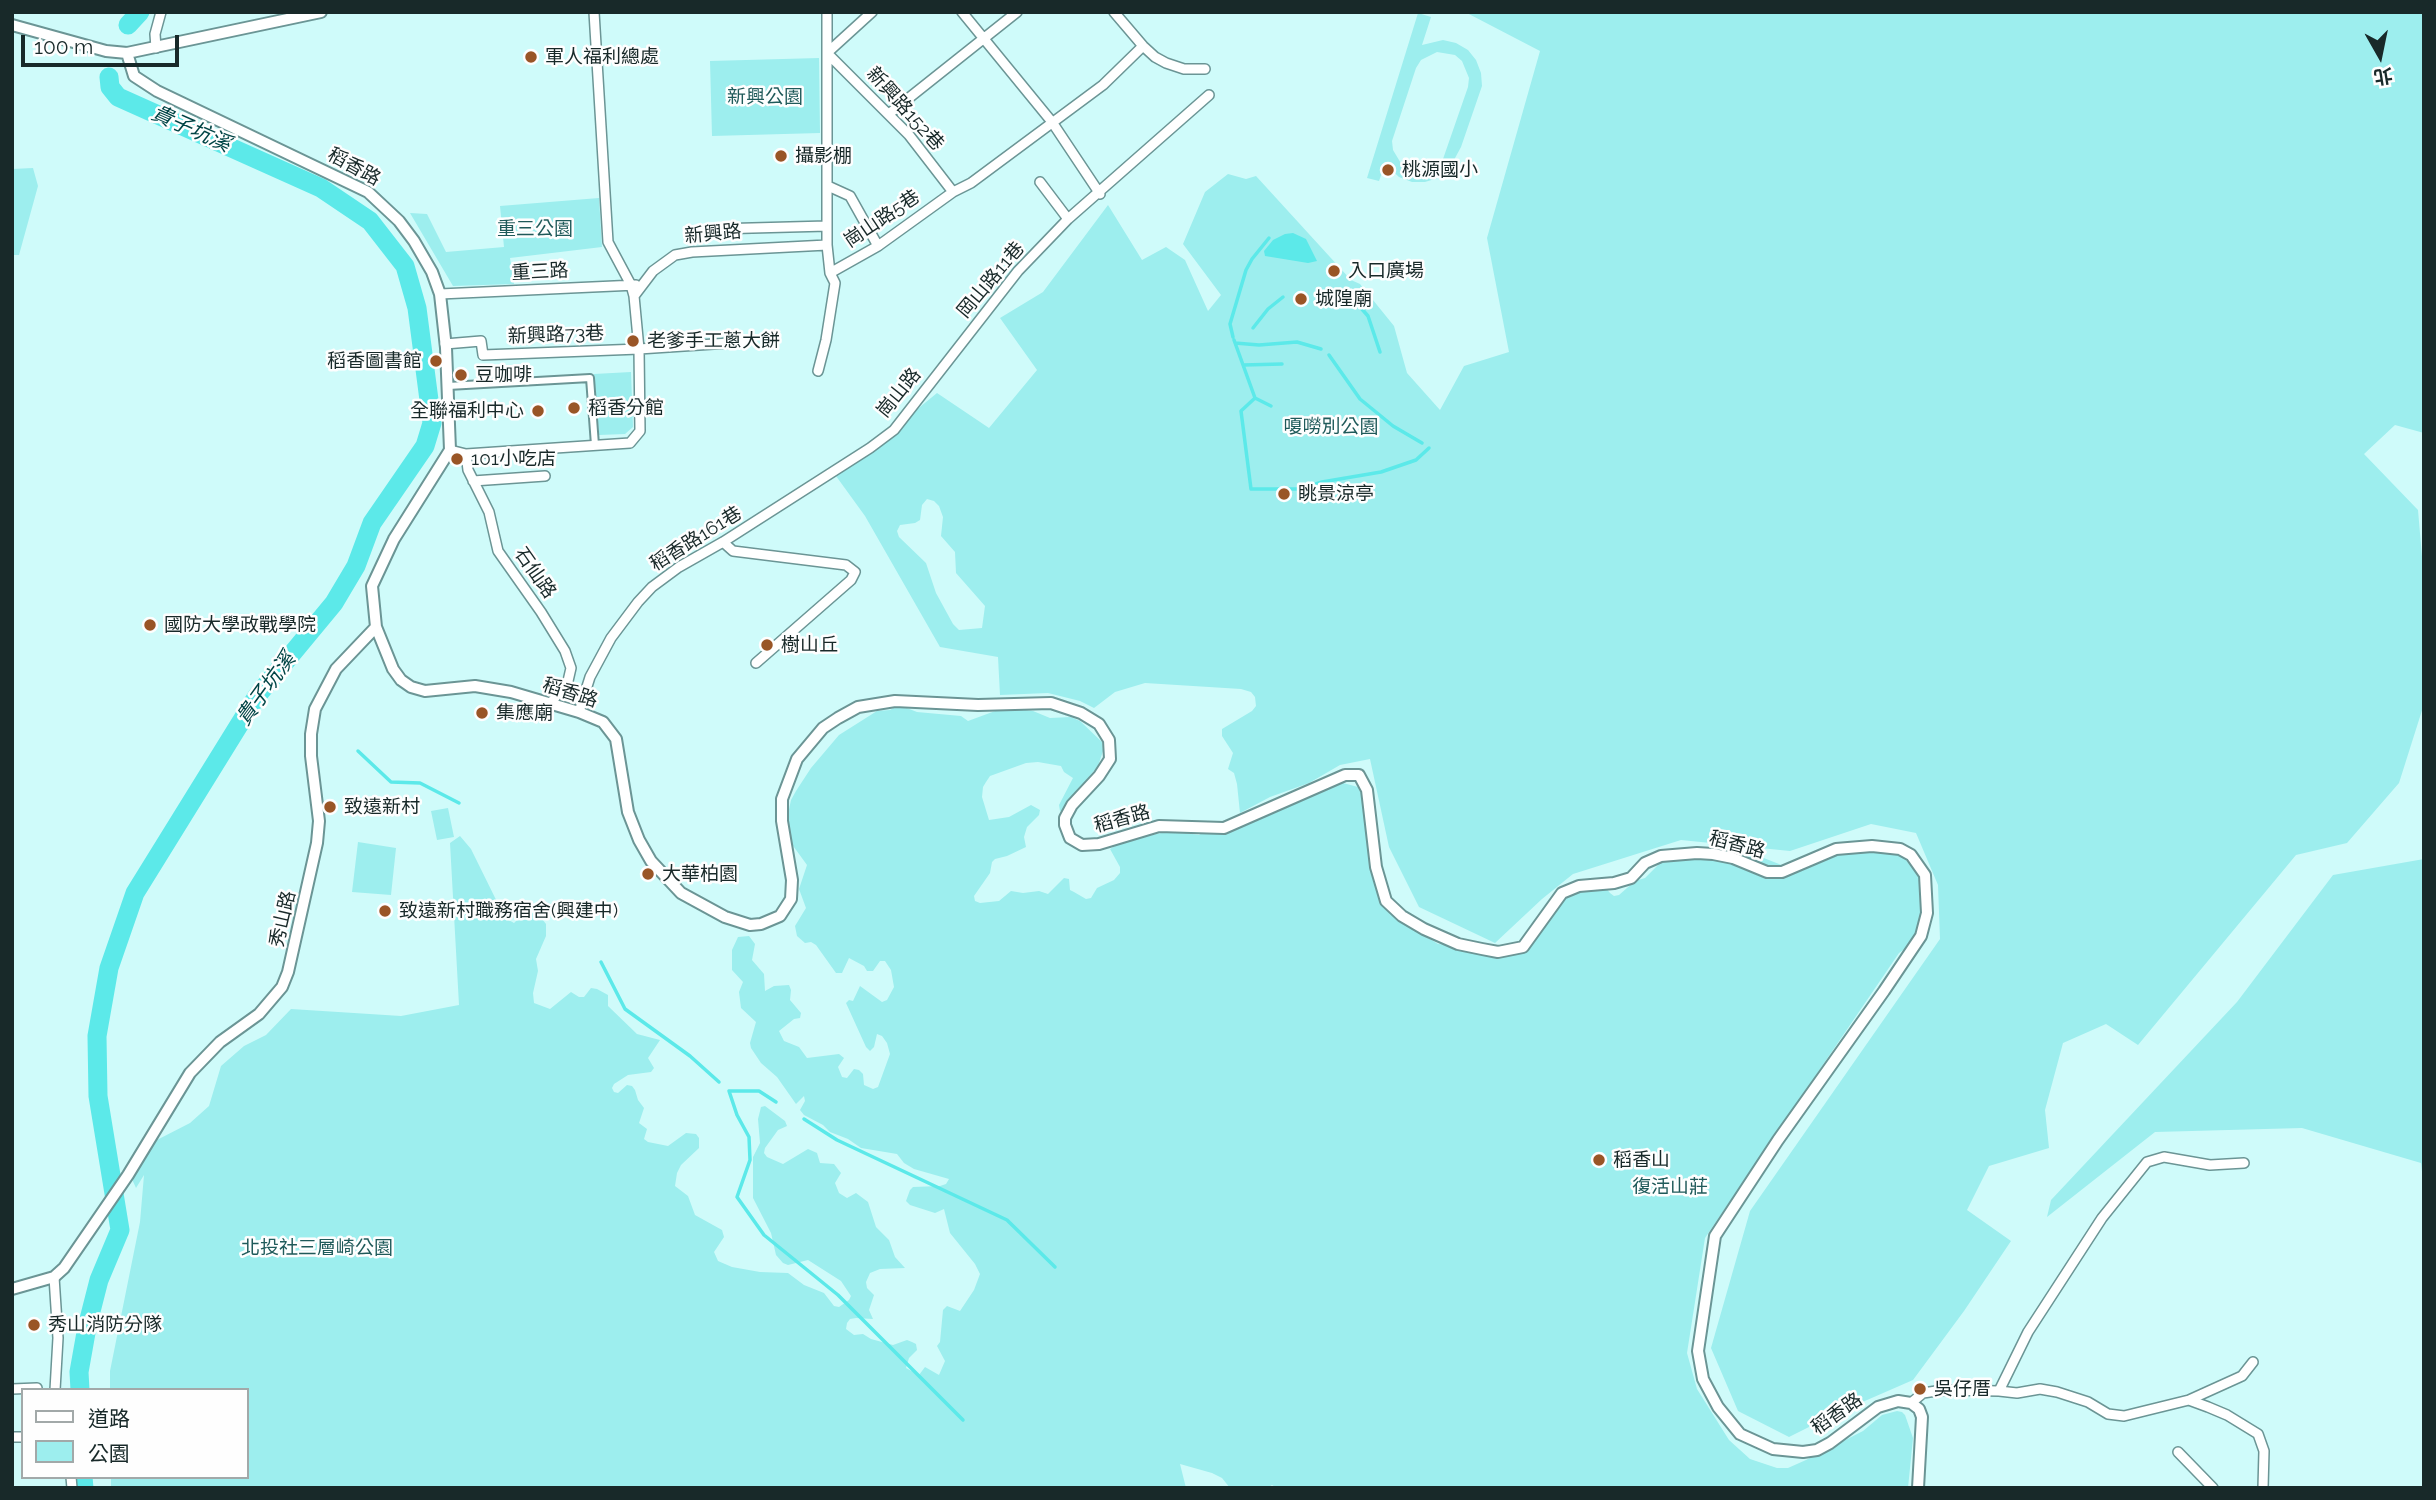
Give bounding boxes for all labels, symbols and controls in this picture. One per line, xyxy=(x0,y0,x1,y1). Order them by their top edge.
scale bar xyxy=(24,21,182,65)
north arrow xyxy=(2345,21,2415,91)
text: 100 m xyxy=(34,34,93,59)
place label: 軍人福利總處 xyxy=(545,46,659,68)
marker: 軍人福利總處 xyxy=(523,49,539,65)
street label: 新興路152巷 xyxy=(862,63,948,155)
text: 北 xyxy=(2372,64,2394,89)
park label: 新興公園 xyxy=(727,86,803,108)
water label: 貴子坑溪 xyxy=(148,100,234,158)
street label: 稻香路 xyxy=(324,143,384,191)
place label: 攝影棚 xyxy=(795,145,852,167)
marker: 攝影棚 xyxy=(773,148,789,164)
place label: 桃源國小 xyxy=(1402,159,1478,181)
marker: 桃源國小 xyxy=(1380,162,1396,178)
street label: 崗山路5巷 xyxy=(840,185,924,253)
park label: 重三公園 xyxy=(497,218,573,240)
street label: 新興路 xyxy=(684,220,742,248)
street label: 岡山路11巷 xyxy=(953,237,1029,323)
street label: 重三路 xyxy=(511,259,569,285)
place label: 入口廣場 xyxy=(1348,260,1424,282)
marker: 入口廣場 xyxy=(1326,263,1342,279)
place label: 城隍廟 xyxy=(1315,288,1372,310)
marker: 城隍廟 xyxy=(1293,291,1309,307)
street label: 新興路73巷 xyxy=(507,322,605,348)
place label: 老爹手工蔥大餅 xyxy=(647,330,780,352)
marker: 老爹手工蔥大餅 xyxy=(625,333,641,349)
place label: 稻香圖書館 xyxy=(327,350,422,372)
marker: 稻香圖書館 xyxy=(428,353,444,369)
place label: 豆咖啡 xyxy=(475,364,532,386)
street label: 崗山路 xyxy=(872,364,926,422)
marker: 豆咖啡 xyxy=(453,367,469,383)
place label: 稻香分館 xyxy=(588,397,664,419)
place label: 全聯福利中心 xyxy=(410,400,524,422)
marker: 稻香分館 xyxy=(566,400,582,416)
marker: 全聯福利中心 xyxy=(530,403,546,419)
park label: 嗄嘮別公園 xyxy=(1284,416,1378,438)
place label: 101小吃店 xyxy=(471,448,556,470)
marker: 101小吃店 xyxy=(449,451,465,467)
place label: 眺景涼亭 xyxy=(1298,483,1374,505)
marker: 眺景涼亭 xyxy=(1276,486,1292,502)
street label: 稻香路161巷 xyxy=(646,502,746,576)
street label: 石仙路 xyxy=(509,543,561,603)
place label: 國防大學政戰學院 xyxy=(164,614,316,636)
marker: 國防大學政戰學院 xyxy=(142,617,158,633)
place label: 樹山丘 xyxy=(781,634,838,656)
marker: 樹山丘 xyxy=(759,637,775,653)
water label: 貴子坑溪 xyxy=(231,648,301,730)
street label: 稻香路 xyxy=(539,673,601,713)
place label: 集應廟 xyxy=(496,702,553,724)
marker: 集應廟 xyxy=(474,705,490,721)
place label: 致遠新村 xyxy=(344,796,420,818)
marker: 致遠新村 xyxy=(322,799,338,815)
street label: 稻香路 xyxy=(1092,801,1152,837)
street label: 稻香路 xyxy=(1707,827,1767,863)
place label: 大華柏園 xyxy=(662,863,738,885)
marker: 大華柏園 xyxy=(640,866,656,882)
street label: 秀山路 xyxy=(265,889,301,949)
place label: 致遠新村職務宿舍(興建中) xyxy=(399,900,618,922)
marker: 致遠新村職務宿舍(興建中) xyxy=(377,903,393,919)
place label: 稻香山 xyxy=(1613,1149,1670,1171)
marker: 稻香山 xyxy=(1591,1152,1607,1168)
park label: 復活山莊 xyxy=(1632,1176,1708,1198)
park label: 北投社三層崎公園 xyxy=(241,1237,393,1259)
place label: 秀山消防分隊 xyxy=(48,1314,162,1336)
marker: 秀山消防分隊 xyxy=(26,1317,42,1333)
place label: 吳仔厝 xyxy=(1934,1378,1991,1400)
marker: 吳仔厝 xyxy=(1912,1381,1928,1397)
legend xyxy=(21,1388,248,1479)
street label: 稻香路 xyxy=(1807,1388,1867,1440)
text: 道路 xyxy=(88,1406,130,1431)
text: 公園 xyxy=(88,1441,130,1466)

